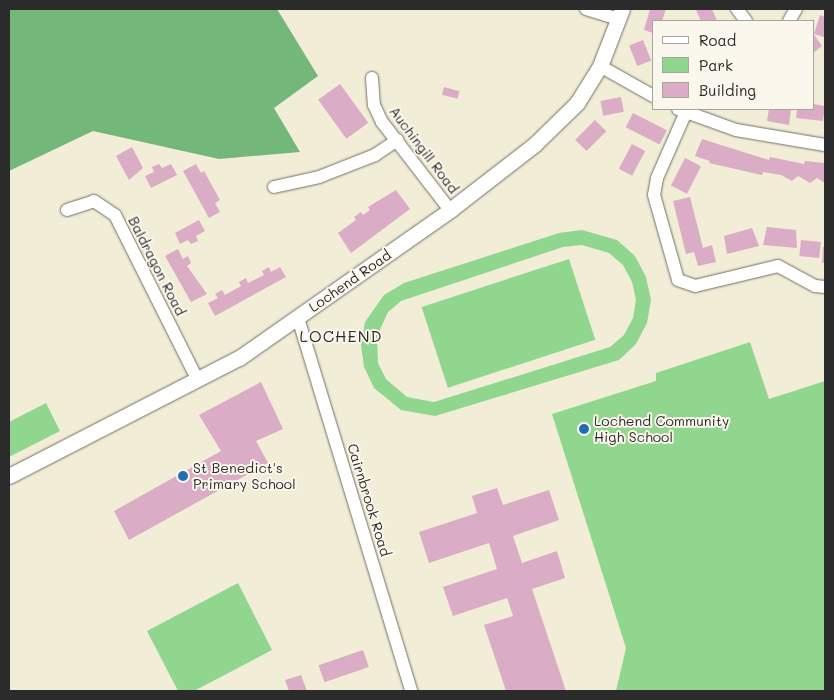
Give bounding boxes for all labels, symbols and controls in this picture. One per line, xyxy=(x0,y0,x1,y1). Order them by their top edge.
legend xyxy=(652,20,814,110)
text: Road xyxy=(699,30,736,50)
text: Park xyxy=(699,55,733,75)
text: Building xyxy=(699,80,756,100)
street label: Auchingill Road xyxy=(386,103,462,197)
street label: Baldragon Road xyxy=(125,214,189,318)
street label: Lochend Road xyxy=(306,246,394,316)
district label: LOCHEND xyxy=(299,326,383,346)
place label: Lochend Community High School xyxy=(594,413,729,446)
marker: Lochend Community High School xyxy=(578,423,590,435)
street label: Cairnbrook Road xyxy=(344,442,394,558)
place label: St Benedict's Primary School xyxy=(193,460,296,492)
marker: St Benedict's Primary School xyxy=(177,470,189,482)

